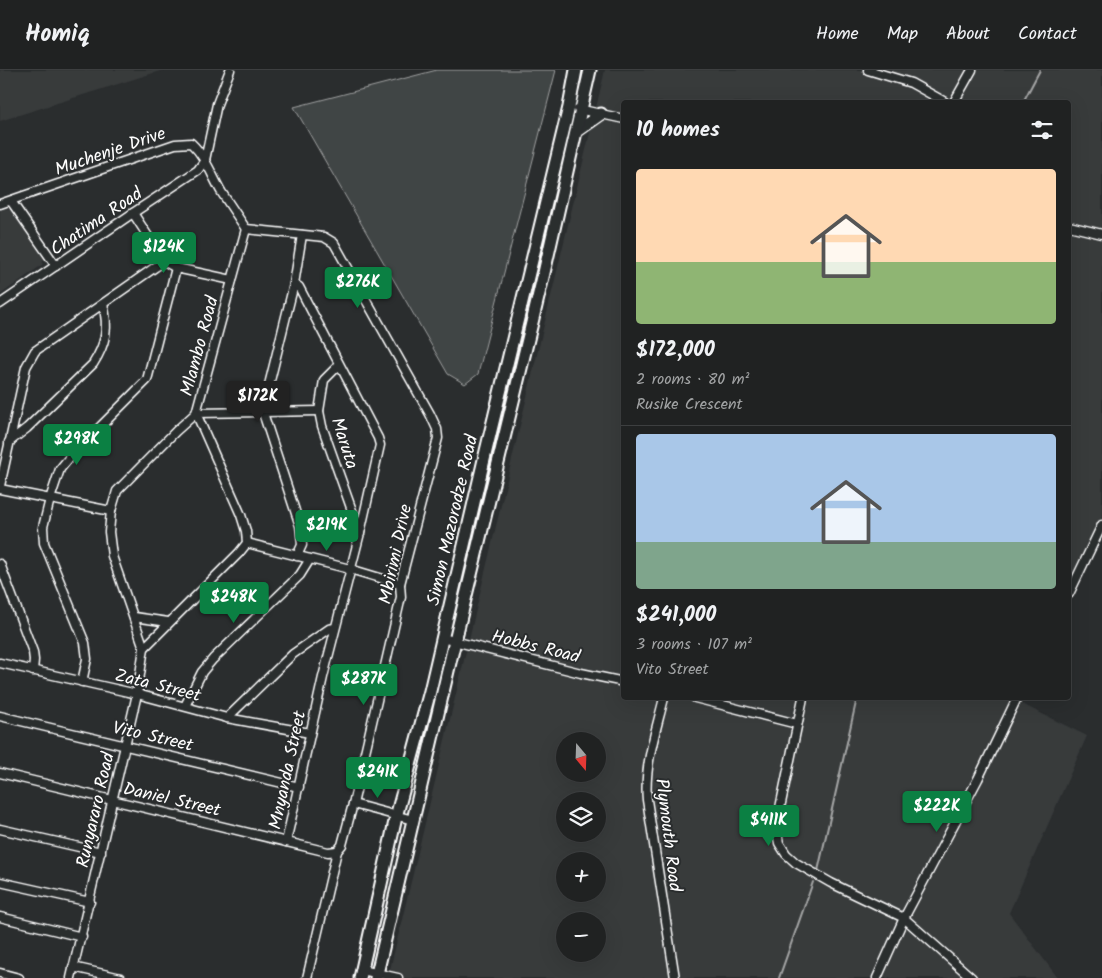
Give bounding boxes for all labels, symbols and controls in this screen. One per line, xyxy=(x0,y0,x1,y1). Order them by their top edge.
text: Homiq xyxy=(25,15,90,54)
text: Home xyxy=(816,20,859,49)
text: Map xyxy=(887,20,918,49)
text: About xyxy=(946,20,990,49)
text: Contact xyxy=(1018,20,1077,49)
text: 10 homes xyxy=(636,114,720,147)
icon: filters xyxy=(1028,116,1056,144)
street label: Muchenje Drive xyxy=(51,120,170,185)
street label: Chatima Road xyxy=(45,180,150,264)
icon: home xyxy=(801,201,891,291)
pin: $124K xyxy=(129,232,199,274)
text: $124K xyxy=(143,235,185,260)
pin: $276K xyxy=(323,266,393,309)
text: $276K xyxy=(336,270,380,295)
street label: Mlambo Road xyxy=(173,292,228,400)
text: $172,000 xyxy=(636,334,715,367)
text: 2 rooms · 80 m² xyxy=(636,367,749,392)
pin: $172K xyxy=(223,380,293,423)
text: $172K xyxy=(238,384,278,409)
text: Rusike Crescent xyxy=(636,392,743,417)
street label: Maruta xyxy=(322,414,366,473)
pin: $298K xyxy=(42,424,112,466)
text: $298K xyxy=(54,427,100,452)
street label: Simon Mazorodze Road xyxy=(420,431,487,609)
icon: home xyxy=(801,467,891,557)
street label: Mbirimi Drive xyxy=(372,502,421,607)
pin: $219K xyxy=(292,510,362,552)
text: $219K xyxy=(306,513,348,538)
pin: $248K xyxy=(199,582,269,624)
text: $248K xyxy=(211,585,257,610)
text: $241,000 xyxy=(636,599,716,632)
street label: Hobbs Road xyxy=(488,622,584,673)
text: 3 rooms · 107 m² xyxy=(636,632,752,657)
text: Vito Street xyxy=(636,657,709,682)
street label: Zata Street xyxy=(111,662,205,711)
pin: $287K xyxy=(329,664,399,706)
text: $287K xyxy=(341,667,387,692)
street label: Mnyanda Street xyxy=(262,707,315,832)
street label: Vito Street xyxy=(110,714,197,761)
north arrow xyxy=(556,732,606,782)
map controls xyxy=(556,732,606,962)
street label: Runyararo Road xyxy=(69,749,124,871)
pin: $241K xyxy=(343,756,413,799)
text: $241K xyxy=(357,760,399,785)
street label: Daniel Street xyxy=(120,775,224,826)
street label: Plymouth Road xyxy=(646,777,689,894)
pin: $222K xyxy=(902,790,972,833)
button: layers xyxy=(556,792,606,842)
text: $222K xyxy=(913,794,961,819)
pin: $411K xyxy=(734,804,804,847)
text: $411K xyxy=(750,808,788,833)
button: + xyxy=(556,852,606,902)
button: − xyxy=(556,912,606,962)

